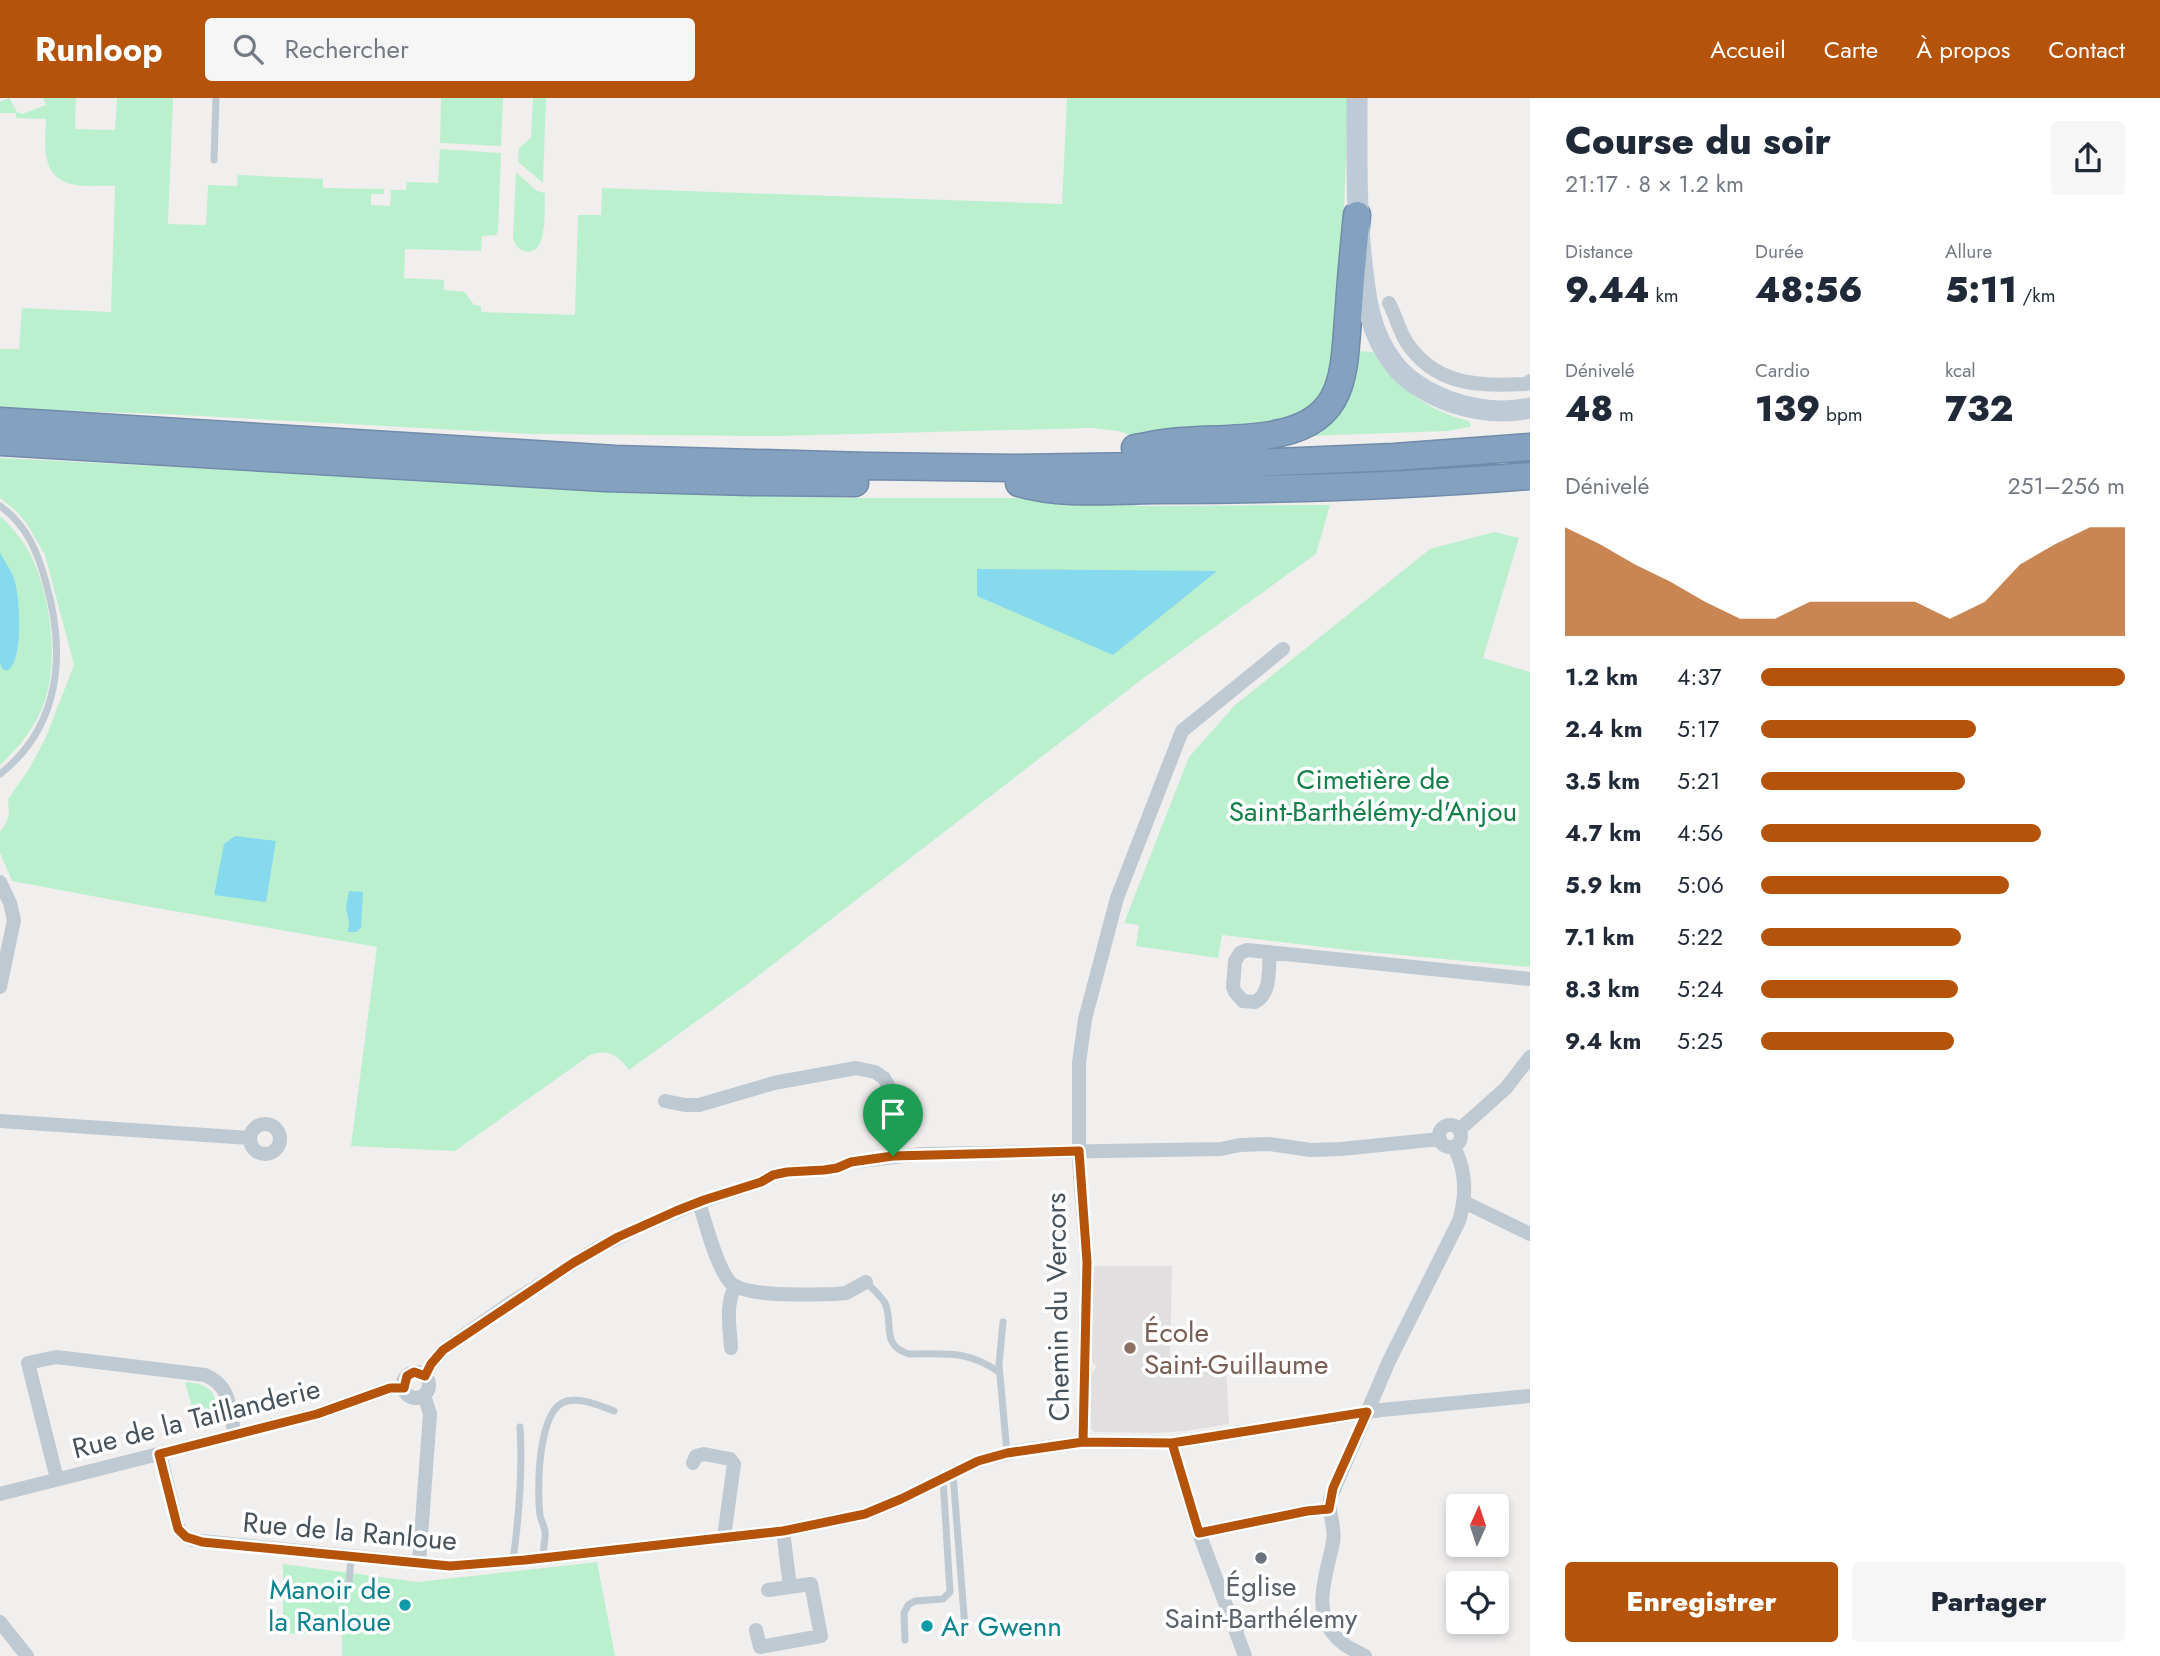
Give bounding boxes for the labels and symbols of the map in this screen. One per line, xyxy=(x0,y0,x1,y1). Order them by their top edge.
park label: Cimetière de Saint-Barthélémy-d'Anjou xyxy=(1229,759,1517,832)
pin xyxy=(863,1084,923,1156)
street label: Chemin du Vercors xyxy=(1035,1192,1080,1422)
place label: École Saint-Guillaume xyxy=(1144,1312,1328,1385)
marker: École Saint-Guillaume xyxy=(1122,1340,1138,1356)
street label: Rue de la Taillanderie xyxy=(68,1368,324,1469)
north arrow xyxy=(1446,1494,1508,1558)
street label: Rue de la Ranloue xyxy=(241,1502,459,1561)
marker: Église Saint-Barthélemy xyxy=(1253,1550,1269,1566)
place label: Église Saint-Barthélemy xyxy=(1165,1566,1358,1639)
place label: Manoir de la Ranloue xyxy=(268,1569,391,1642)
marker: Manoir de la Ranloue xyxy=(397,1597,413,1613)
place label: Ar Gwenn xyxy=(941,1606,1062,1647)
marker: Ar Gwenn xyxy=(919,1618,935,1634)

